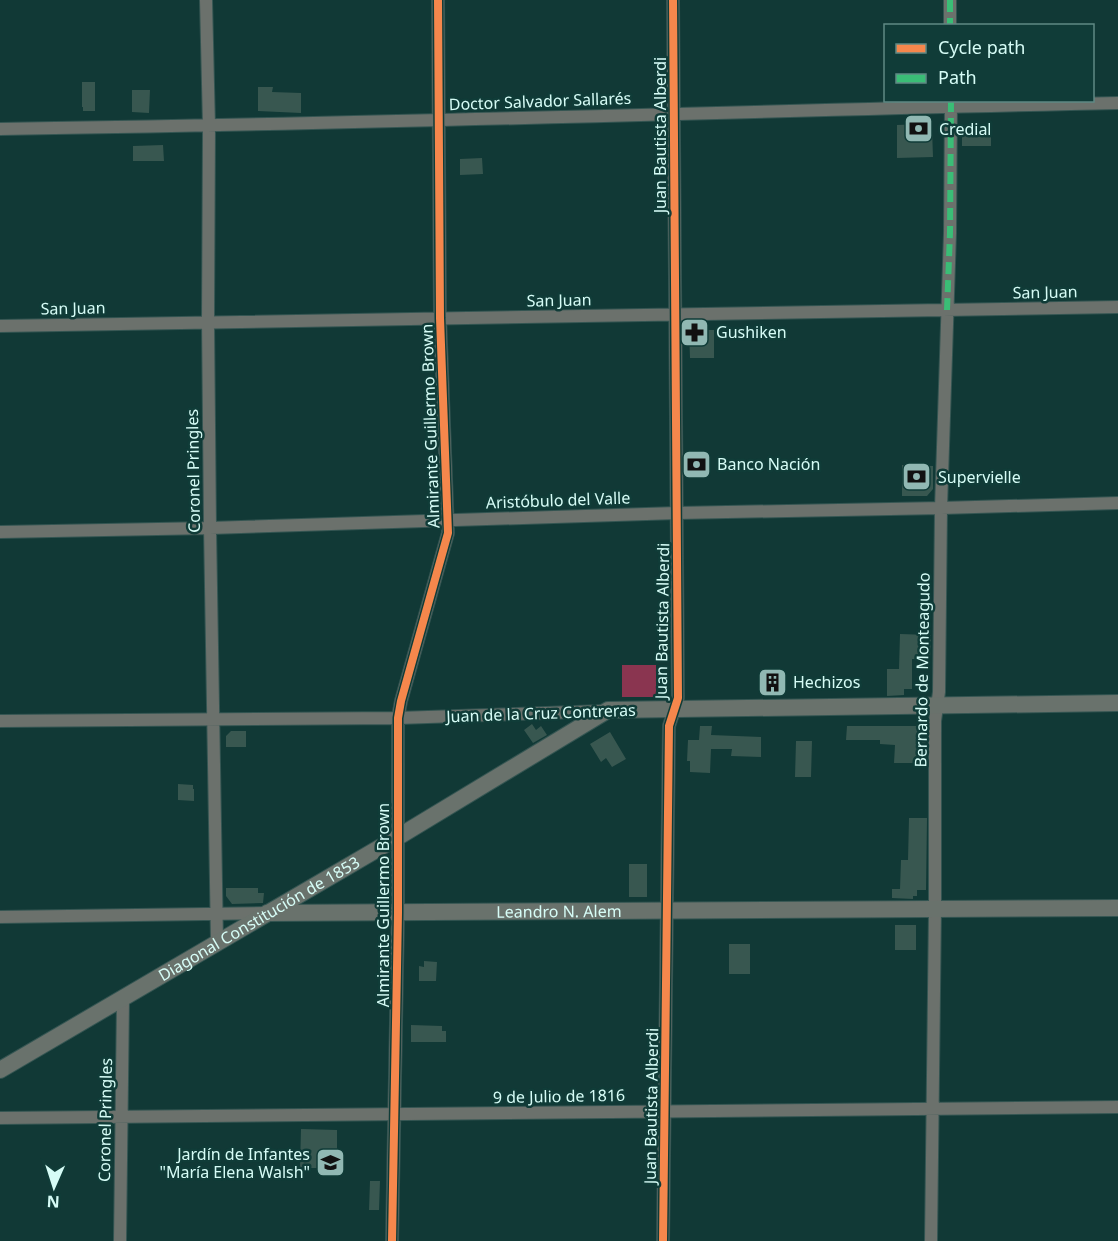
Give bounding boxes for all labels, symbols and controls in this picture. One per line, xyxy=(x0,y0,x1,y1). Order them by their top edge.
legend xyxy=(884,24,1094,102)
text: Cycle path xyxy=(938,35,1025,59)
street label: Juan Bautista Alberdi xyxy=(649,57,671,215)
text: Path xyxy=(938,65,977,89)
street label: Doctor Salvador Sallarés xyxy=(448,87,632,115)
bank icon: Credial xyxy=(902,113,934,145)
place label: Credial xyxy=(939,118,992,140)
street label: San Juan xyxy=(1012,280,1078,304)
street label: San Juan xyxy=(526,288,592,312)
street label: San Juan xyxy=(40,296,106,320)
pharmacy icon: Gushiken xyxy=(679,316,711,348)
place label: Gushiken xyxy=(716,321,787,343)
street label: Almirante Guillermo Brown xyxy=(415,323,445,529)
street label: Coronel Pringles xyxy=(181,409,205,533)
bank icon: Banco Nación xyxy=(680,448,712,480)
place label: Banco Nación xyxy=(717,453,820,475)
bank icon: Supervielle xyxy=(901,461,933,493)
place label: Supervielle xyxy=(938,466,1021,488)
street label: Aristóbulo del Valle xyxy=(485,486,631,514)
street label: Juan Bautista Alberdi xyxy=(650,543,674,701)
street label: Bernardo de Monteagudo xyxy=(909,572,935,768)
building icon: Hechizos xyxy=(756,666,788,698)
place label: Hechizos xyxy=(793,671,860,693)
street label: Juan de la Cruz Contreras xyxy=(444,699,636,727)
street label: Almirante Guillermo Brown xyxy=(372,803,394,1007)
street label: Diagonal Constitución de 1853 xyxy=(154,851,364,986)
street label: Leandro N. Alem xyxy=(496,900,622,923)
street label: Juan Bautista Alberdi xyxy=(639,1028,663,1186)
street label: Coronel Pringles xyxy=(93,1058,117,1182)
street label: 9 de Julio de 1816 xyxy=(493,1084,625,1108)
place label: Jardín de Infantes "María Elena Walsh" xyxy=(159,1143,310,1183)
school or university icon: Jardín de Infantes "María Elena Walsh" xyxy=(315,1147,347,1179)
north arrow xyxy=(24,1157,84,1217)
text: N xyxy=(46,1191,60,1213)

